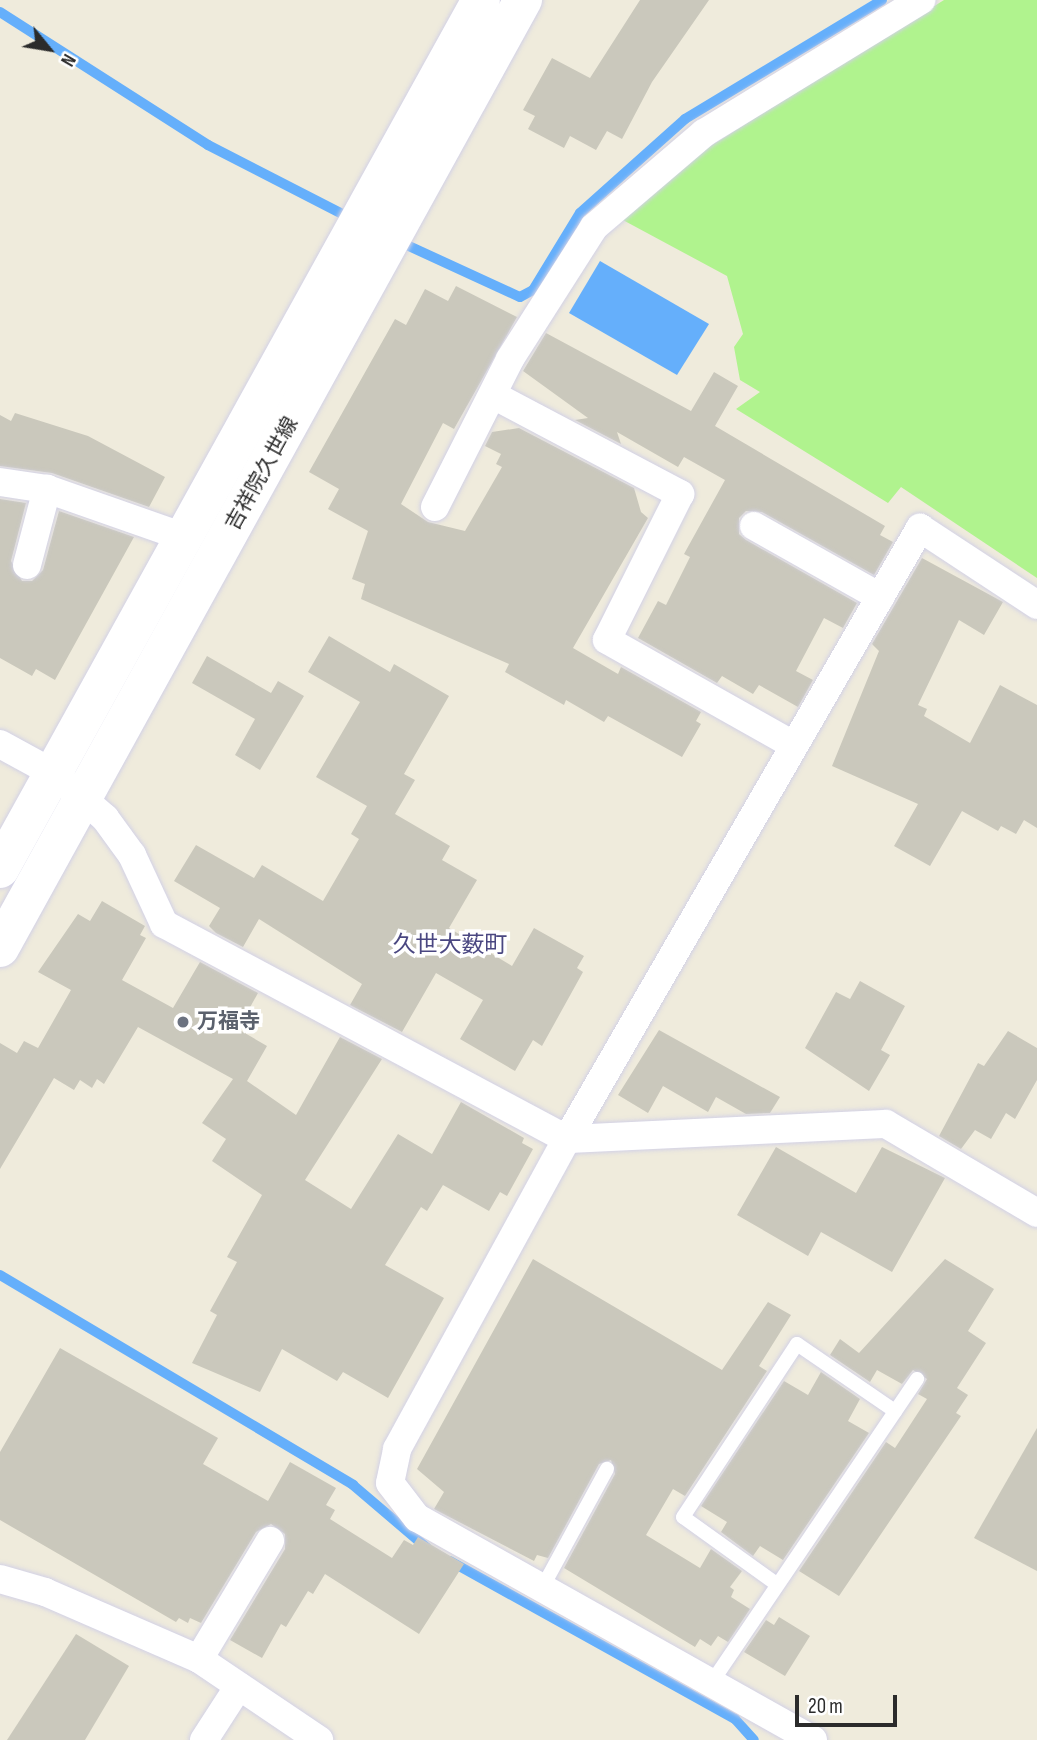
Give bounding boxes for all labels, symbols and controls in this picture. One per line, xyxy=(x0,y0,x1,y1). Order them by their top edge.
north arrow xyxy=(14,14,84,84)
text: N xyxy=(55,50,80,70)
street label: 吉祥院久世線 xyxy=(220,413,304,535)
district label: 久世大薮町 xyxy=(393,931,507,959)
place label: 万福寺 xyxy=(197,1009,260,1035)
marker: 万福寺 xyxy=(175,1014,191,1030)
scale bar xyxy=(799,1680,900,1724)
text: 20 m xyxy=(808,1694,843,1719)

